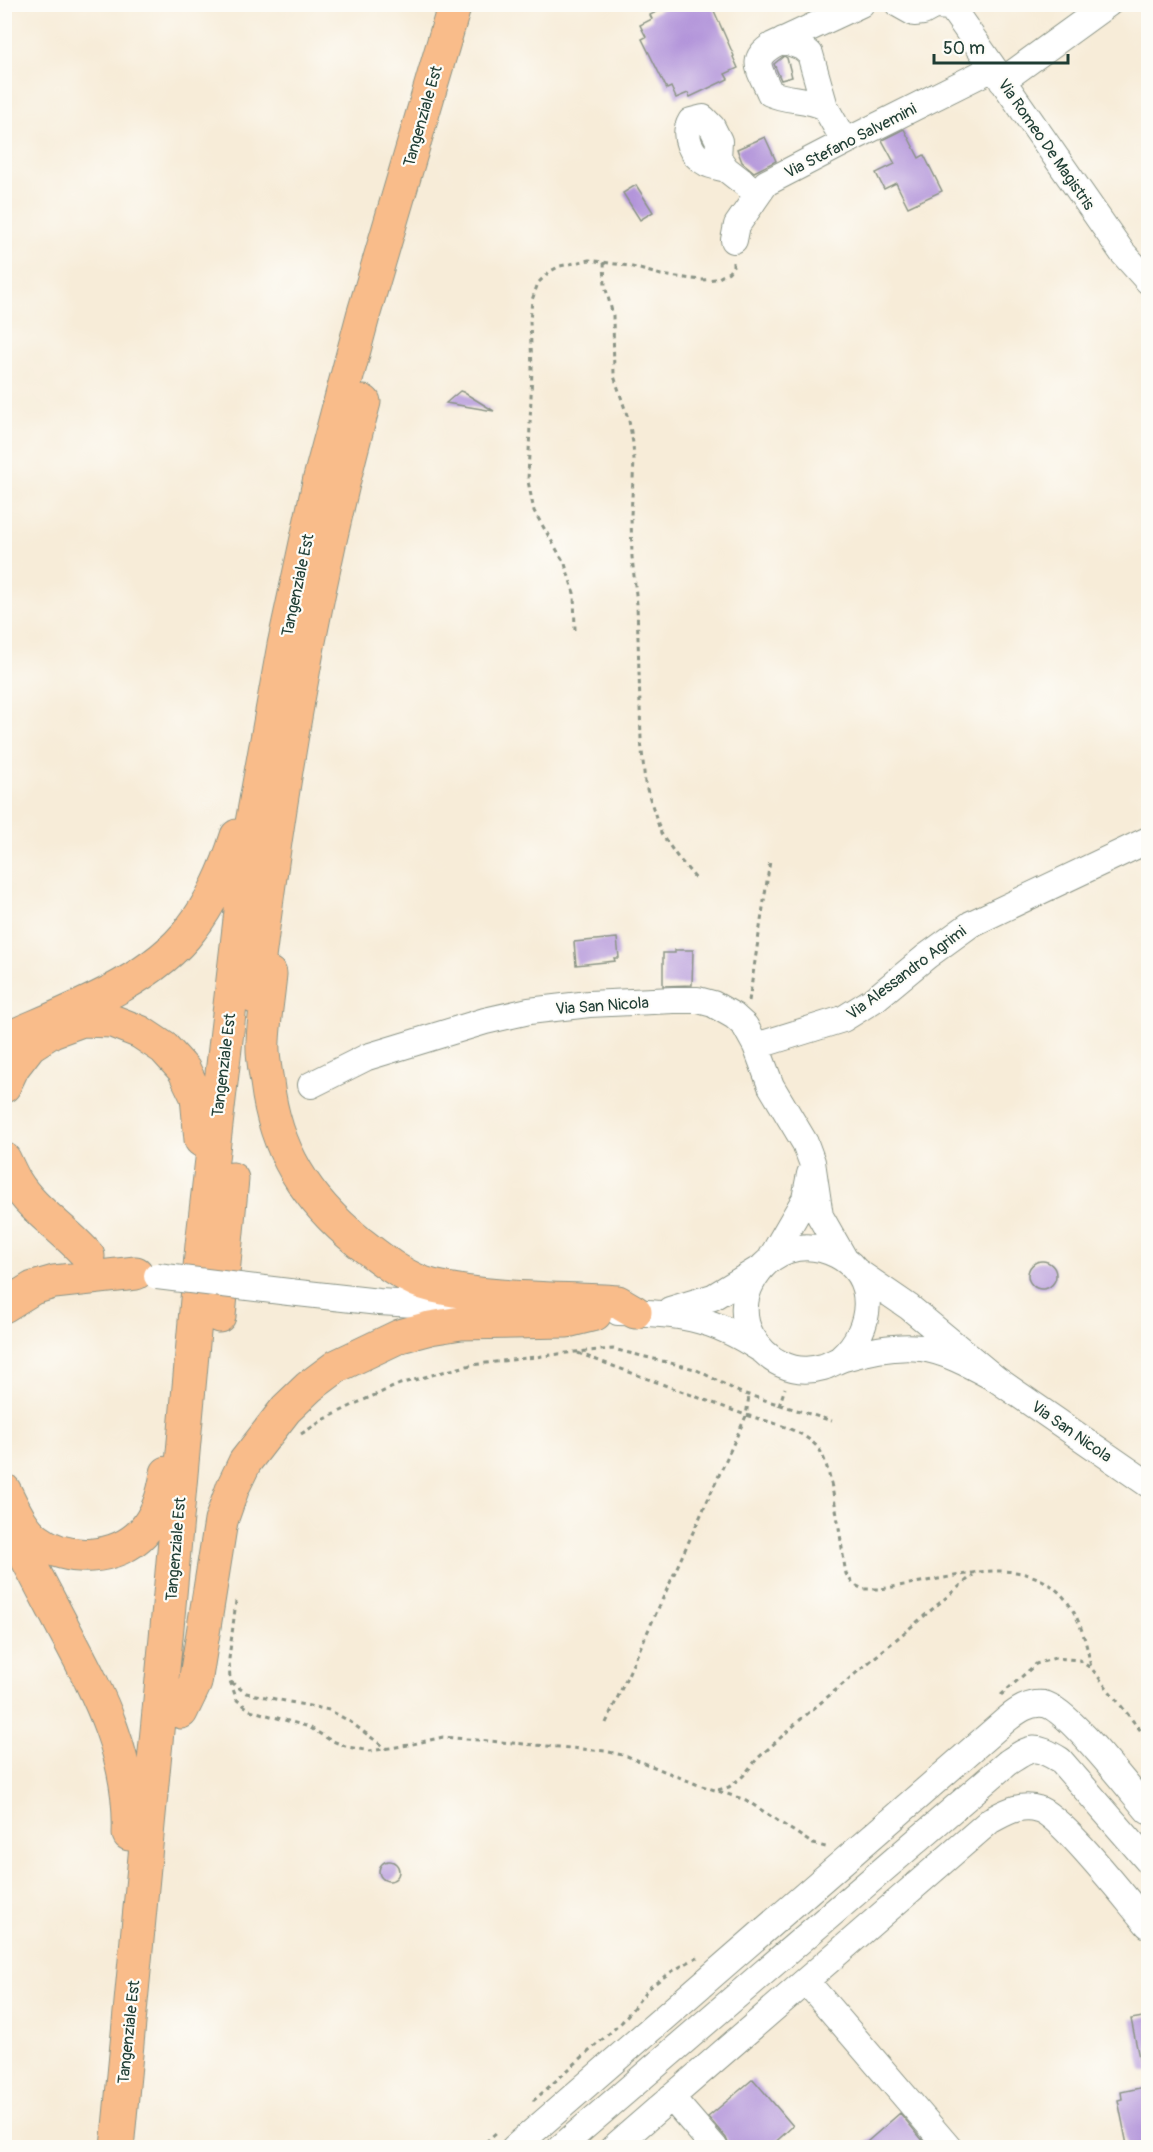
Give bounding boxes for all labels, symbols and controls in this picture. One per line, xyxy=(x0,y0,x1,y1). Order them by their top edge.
scale bar xyxy=(934,27,1068,65)
text: 50 m xyxy=(943,37,985,60)
street label: Tangenziale Est xyxy=(399,63,447,169)
street label: Via Romeo De Magistris xyxy=(993,75,1099,214)
street label: Via Stefano Salvemini xyxy=(781,99,920,183)
street label: Tangenziale Est xyxy=(277,532,319,638)
street label: Via Alessandro Agrimi xyxy=(843,921,971,1024)
street label: Via San Nicola xyxy=(555,993,650,1019)
street label: Tangenziale Est xyxy=(208,1012,240,1118)
street label: Via San Nicola xyxy=(1027,1397,1116,1467)
street label: Tangenziale Est xyxy=(161,1496,191,1602)
street label: Tangenziale Est xyxy=(114,1979,144,2085)

